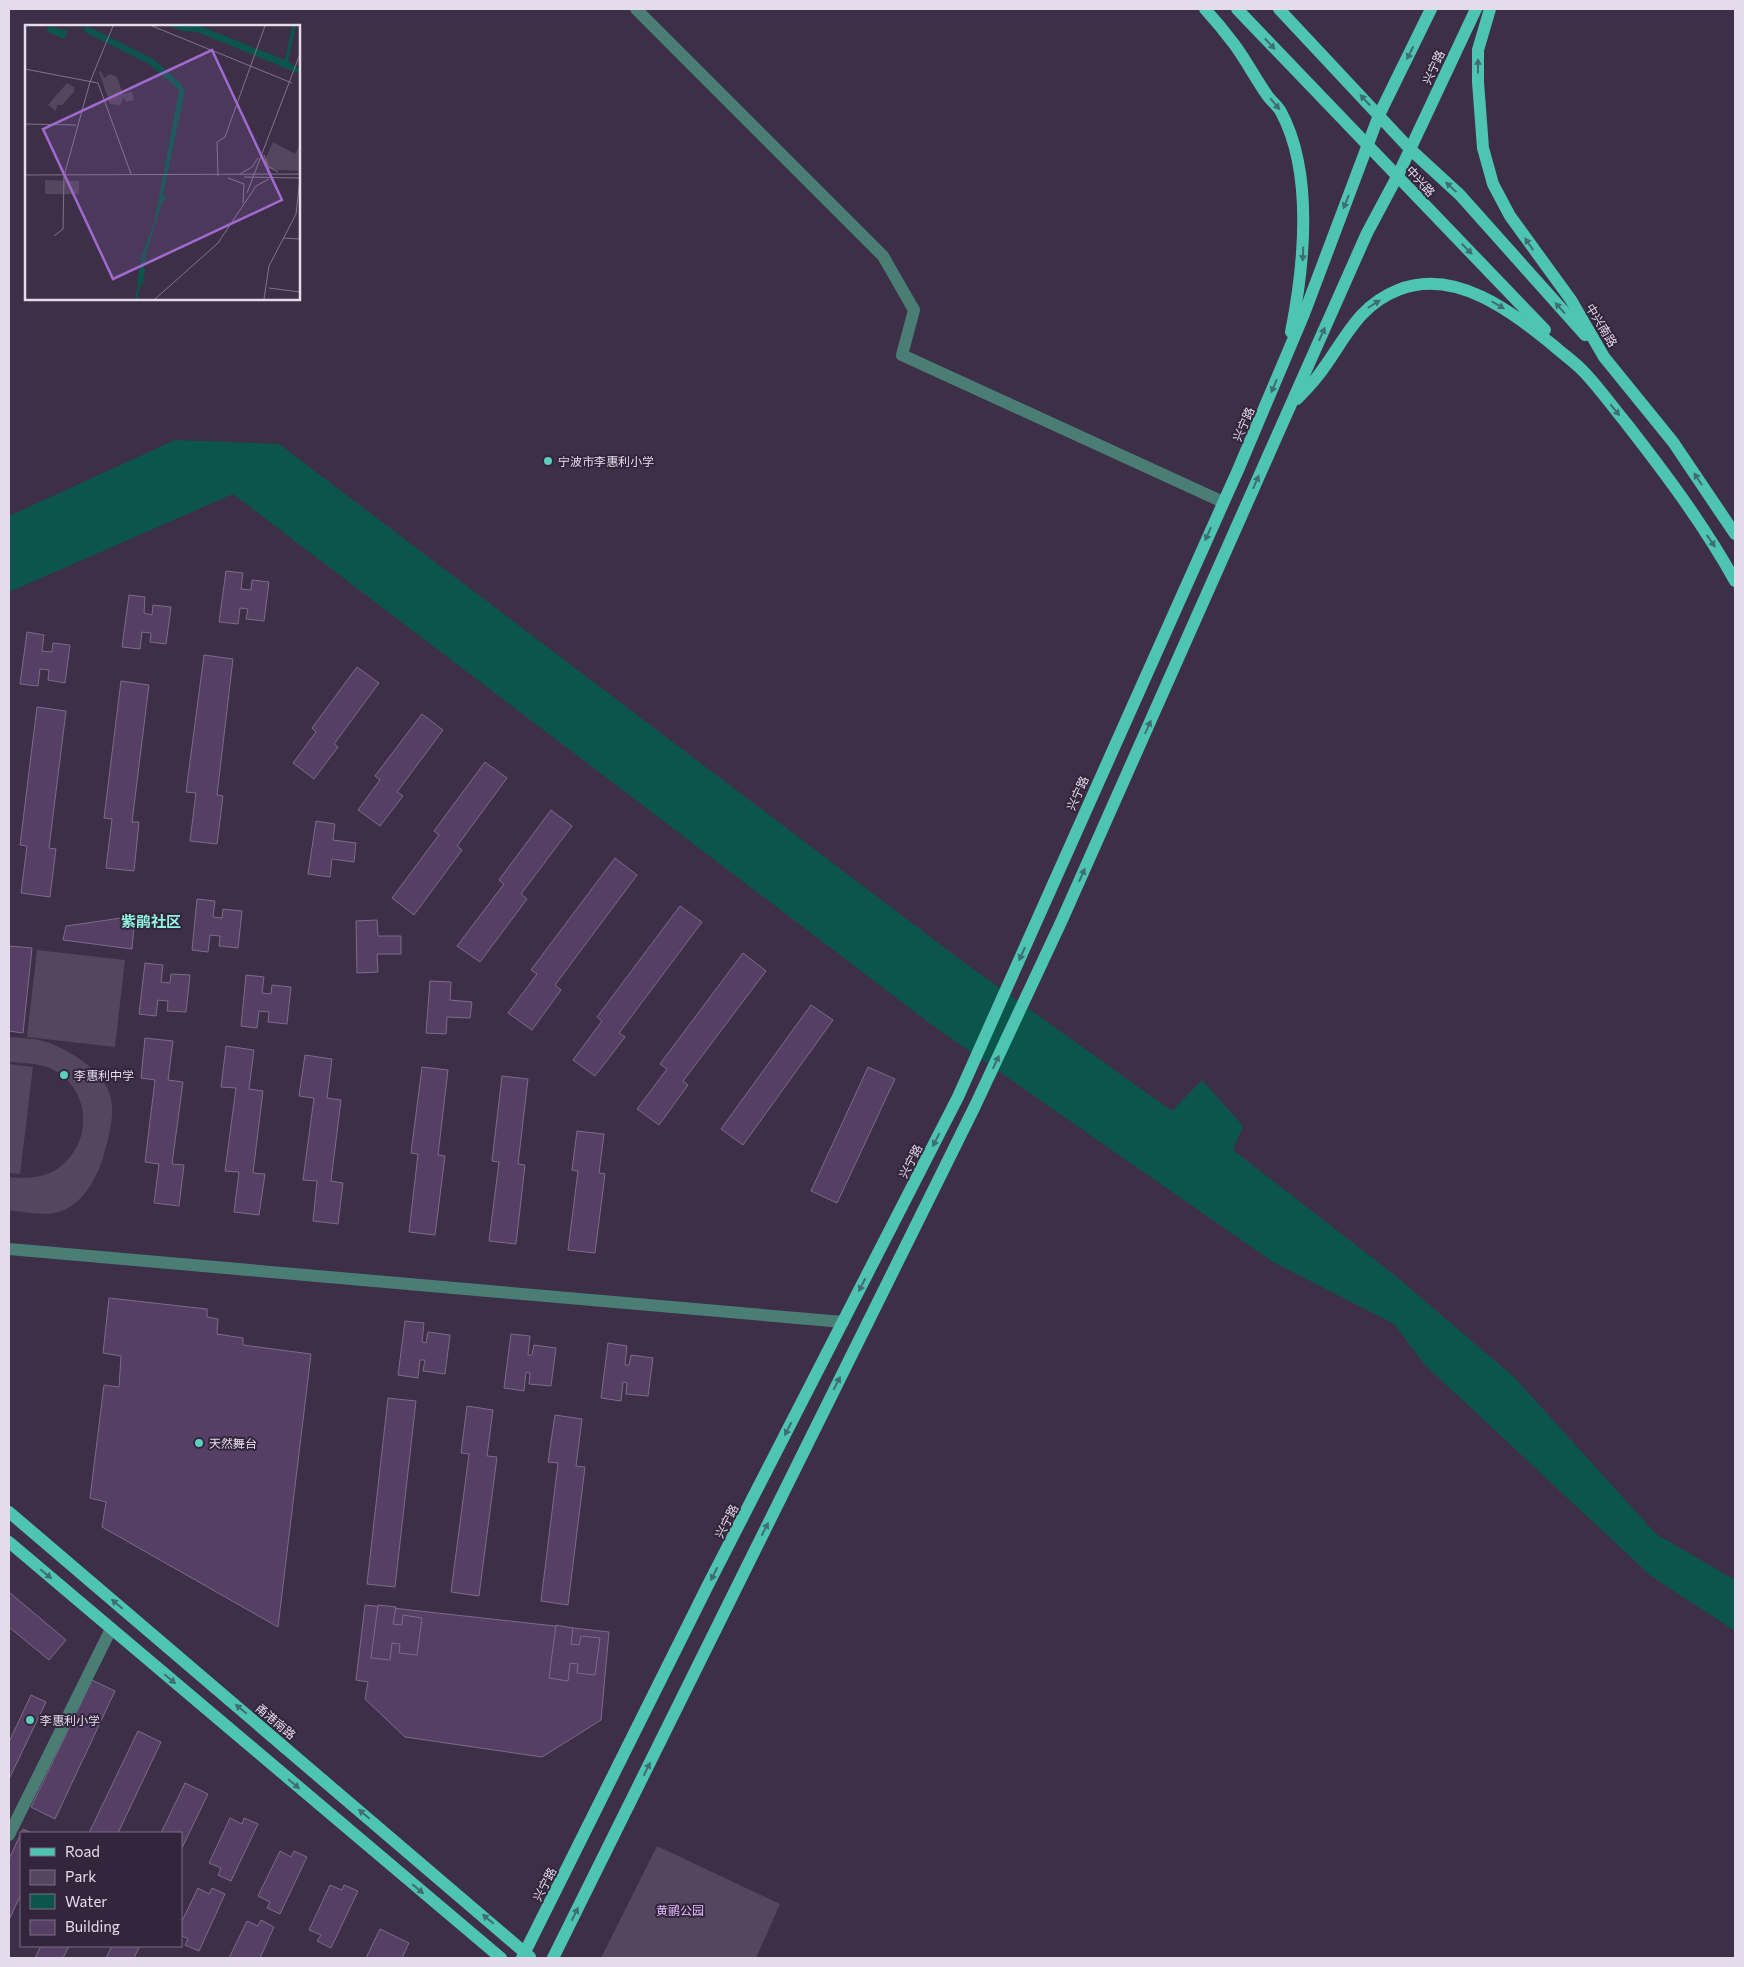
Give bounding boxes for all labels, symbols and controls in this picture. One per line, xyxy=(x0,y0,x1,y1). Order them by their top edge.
inset map xyxy=(25,25,300,300)
one-way arrow xyxy=(1264,38,1276,50)
one-way arrow xyxy=(1405,45,1414,60)
street label: 兴宁路 xyxy=(1419,48,1447,86)
one-way arrow xyxy=(1474,57,1482,73)
one-way arrow xyxy=(1359,95,1371,107)
one-way arrow xyxy=(1269,98,1281,110)
street label: 中兴路 xyxy=(1404,163,1438,199)
one-way arrow xyxy=(1446,181,1458,193)
one-way arrow xyxy=(1342,195,1350,210)
one-way arrow xyxy=(1524,237,1534,251)
one-way arrow xyxy=(1461,243,1473,255)
one-way arrow xyxy=(1298,246,1306,262)
one-way arrow xyxy=(1368,299,1381,308)
one-way arrow xyxy=(1491,301,1506,309)
one-way arrow xyxy=(1555,301,1566,314)
street label: 中兴南路 xyxy=(1584,301,1620,349)
one-way arrow xyxy=(1319,327,1327,341)
one-way arrow xyxy=(1269,379,1277,393)
one-way arrow xyxy=(1609,403,1620,416)
street label: 兴宁路 xyxy=(1230,405,1256,443)
place label: 宁波市李惠利小学 xyxy=(558,454,654,468)
marker: 宁波市李惠利小学 xyxy=(542,455,554,467)
one-way arrow xyxy=(1693,472,1703,485)
one-way arrow xyxy=(1253,475,1261,489)
one-way arrow xyxy=(1204,527,1212,541)
one-way arrow xyxy=(1706,534,1716,547)
one-way arrow xyxy=(1144,720,1152,734)
street label: 兴宁路 xyxy=(1063,774,1091,812)
one-way arrow xyxy=(1079,868,1087,882)
district label: 紫鹃社区 xyxy=(121,912,181,930)
one-way arrow xyxy=(1018,947,1026,961)
one-way arrow xyxy=(992,1055,1000,1069)
place label: 李惠利中学 xyxy=(74,1068,134,1082)
marker: 李惠利中学 xyxy=(58,1069,70,1081)
one-way arrow xyxy=(932,1133,940,1147)
street label: 兴宁路 xyxy=(896,1142,924,1180)
one-way arrow xyxy=(858,1278,866,1292)
one-way arrow xyxy=(833,1376,841,1390)
one-way arrow xyxy=(784,1422,792,1437)
place label: 天然舞台 xyxy=(209,1436,257,1450)
marker: 天然舞台 xyxy=(193,1437,205,1449)
street label: 兴宁路 xyxy=(712,1502,740,1540)
one-way arrow xyxy=(761,1521,769,1536)
one-way arrow xyxy=(710,1567,718,1581)
one-way arrow xyxy=(40,1568,52,1579)
one-way arrow xyxy=(111,1598,123,1610)
one-way arrow xyxy=(164,1673,176,1684)
street label: 甬港南路 xyxy=(253,1700,299,1742)
one-way arrow xyxy=(235,1703,247,1715)
place label: 李惠利小学 xyxy=(40,1713,100,1727)
marker: 李惠利小学 xyxy=(24,1714,36,1726)
one-way arrow xyxy=(643,1762,651,1776)
one-way arrow xyxy=(288,1778,300,1789)
one-way arrow xyxy=(359,1808,371,1820)
legend xyxy=(20,1832,182,1947)
text: Road xyxy=(65,1842,100,1860)
street label: 兴宁路 xyxy=(530,1865,558,1903)
text: Park xyxy=(65,1867,96,1885)
one-way arrow xyxy=(412,1883,425,1894)
text: Water xyxy=(65,1892,107,1910)
park label: 黄鹂公园 xyxy=(656,1903,704,1917)
one-way arrow xyxy=(571,1907,579,1922)
one-way arrow xyxy=(483,1913,495,1925)
text: Building xyxy=(65,1917,120,1935)

